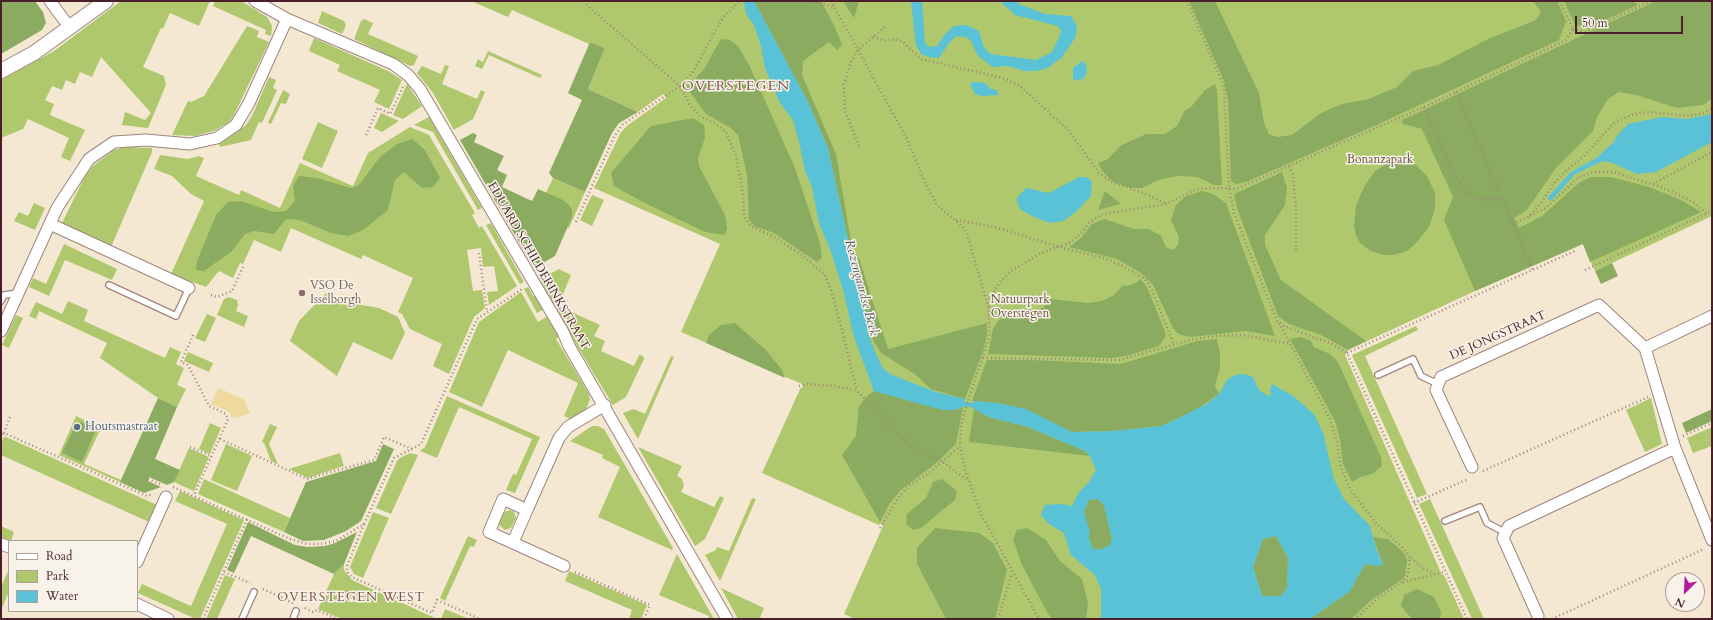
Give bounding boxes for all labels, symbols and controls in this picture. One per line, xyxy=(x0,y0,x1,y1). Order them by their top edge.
scale bar xyxy=(1577,8,1685,34)
text: 50 m xyxy=(1582,15,1608,31)
district label: OVERSTEGEN xyxy=(682,79,790,95)
park label: Bonanzapark xyxy=(1347,153,1413,167)
street label: EDUARD SCHILDERINKSTRAAT xyxy=(484,180,592,352)
water label: Rozengaardse Beek xyxy=(841,238,881,338)
place label: VSO De Isselborgh xyxy=(310,279,361,307)
marker: VSO De Isselborgh xyxy=(297,288,307,298)
park label: Natuurpark Overstegen xyxy=(990,293,1050,321)
street label: DE JONGSTRAAT xyxy=(1448,308,1548,364)
place label: Houtsmastraat xyxy=(85,420,158,434)
marker: Houtsmastraat xyxy=(72,422,82,432)
legend xyxy=(8,540,138,612)
text: Road xyxy=(46,548,72,564)
text: Park xyxy=(46,568,69,584)
north arrow xyxy=(1665,572,1705,612)
text: Water xyxy=(46,588,78,604)
district label: OVERSTEGEN WEST xyxy=(277,590,425,606)
text: N xyxy=(1673,594,1688,611)

